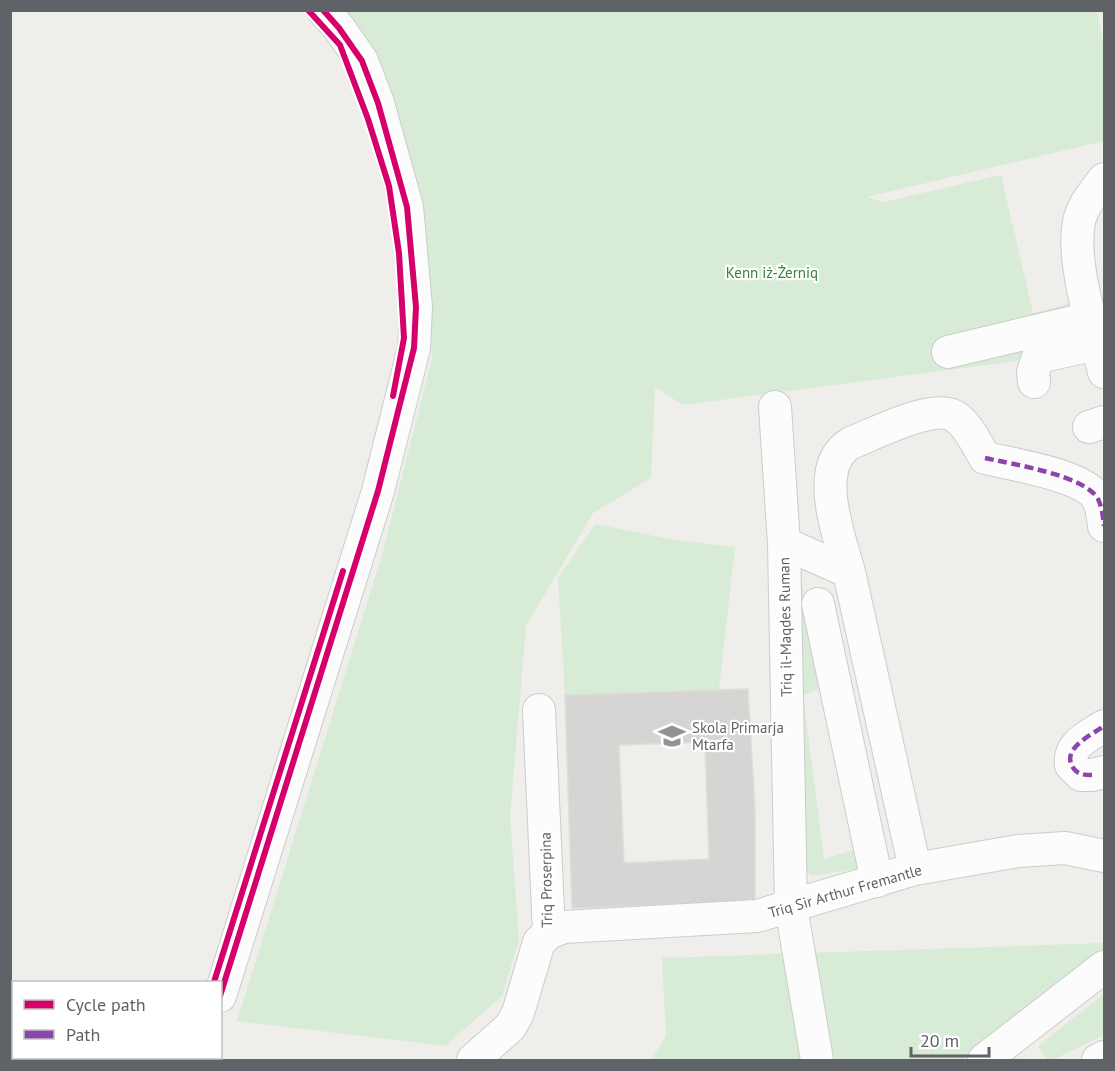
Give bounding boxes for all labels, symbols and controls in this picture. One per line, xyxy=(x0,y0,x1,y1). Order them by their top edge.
park label: Kenn iż-Żerniq xyxy=(726,263,818,282)
street label: Triq il-Maqdes Ruman xyxy=(774,557,796,697)
place label: Skola Primarja Mtarfa xyxy=(692,718,784,754)
school or university icon: Skola Primarja Mtarfa xyxy=(657,721,687,751)
street label: Triq Proserpina xyxy=(536,832,556,928)
street label: Triq Sir Arthur Fremantle xyxy=(766,860,924,922)
legend xyxy=(12,981,222,1059)
text: Cycle path xyxy=(66,993,146,1016)
scale bar xyxy=(911,1020,989,1058)
text: Path xyxy=(66,1023,100,1046)
text: 20 m xyxy=(920,1029,959,1052)

